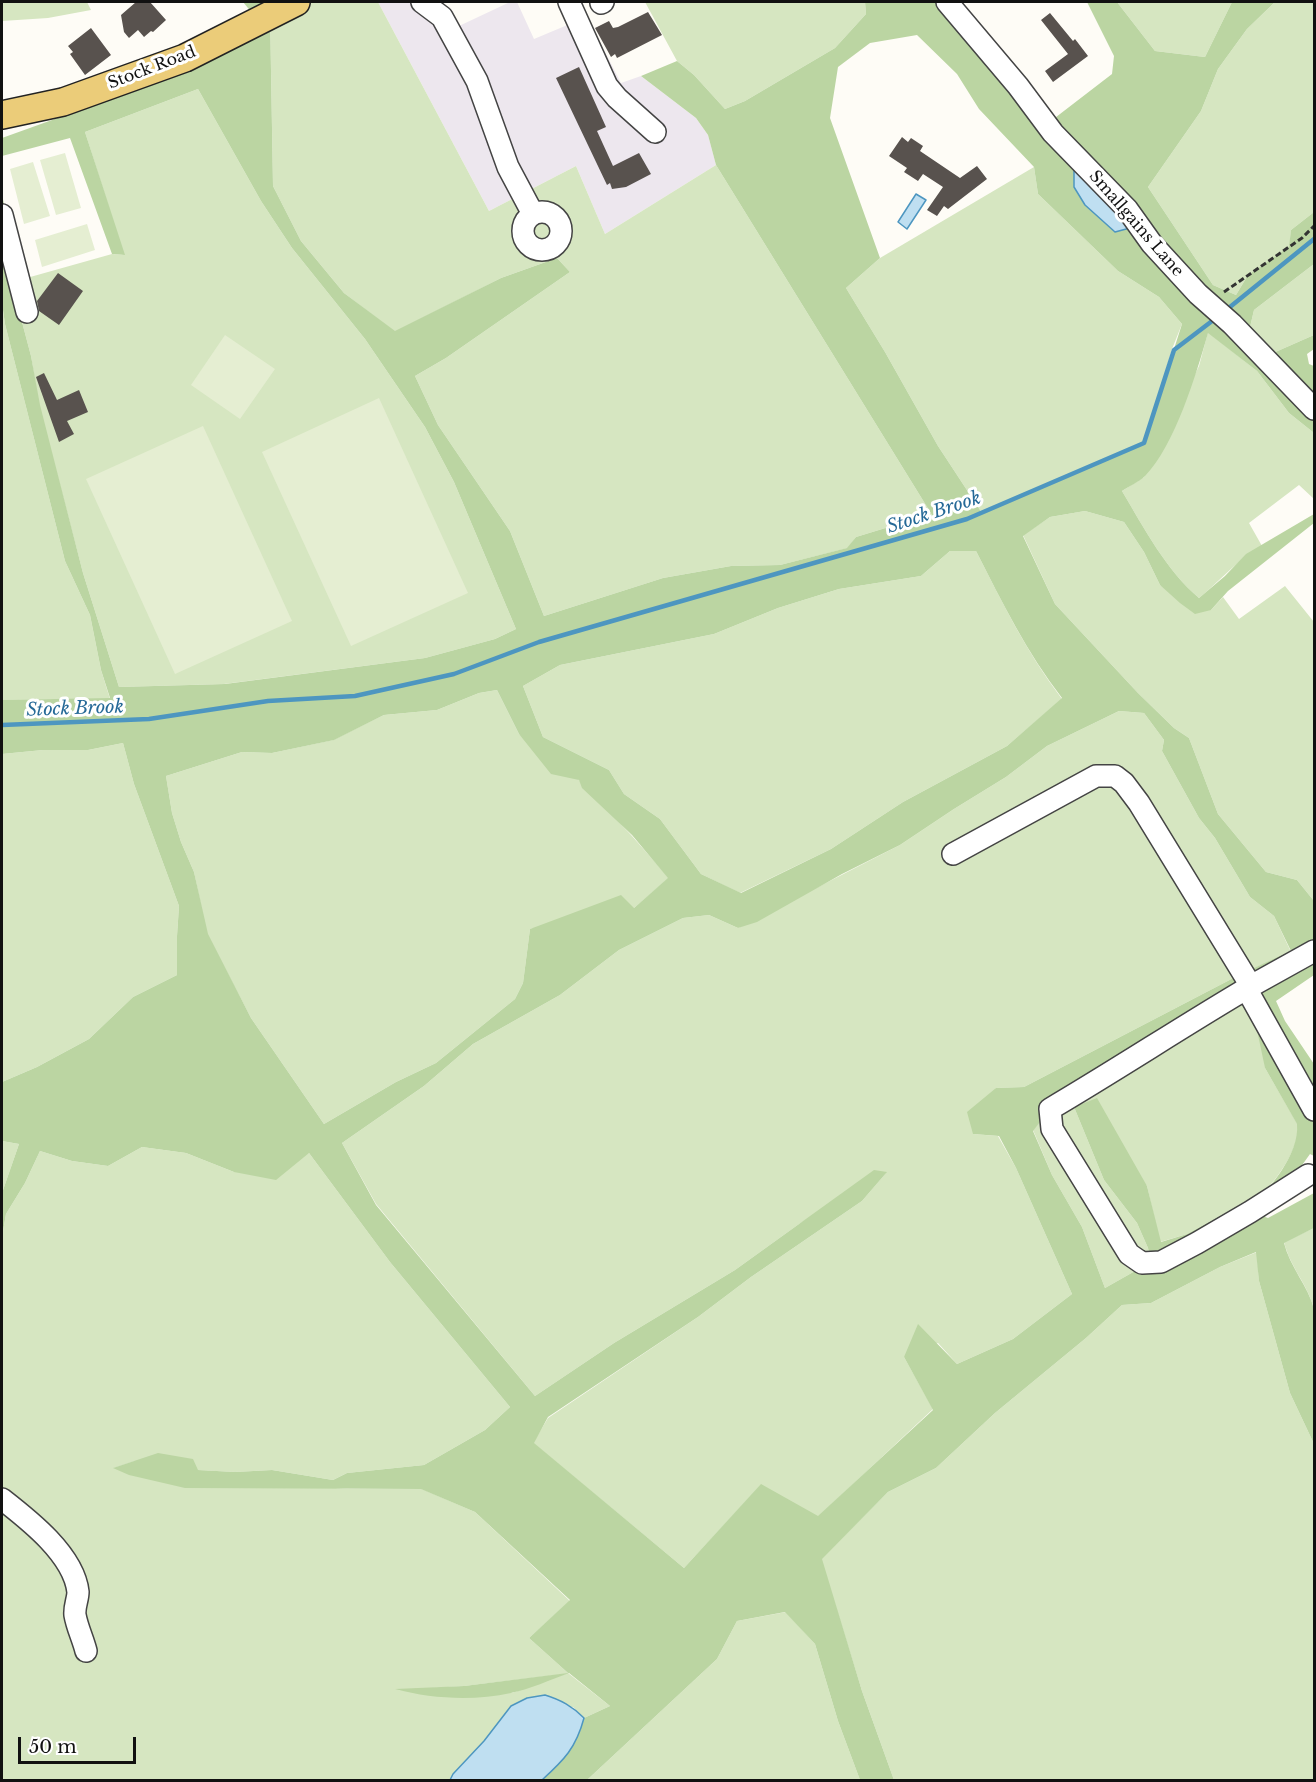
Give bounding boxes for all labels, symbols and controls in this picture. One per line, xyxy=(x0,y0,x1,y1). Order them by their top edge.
street label: Stock Road xyxy=(105,42,199,94)
street label: Smallgains Lane xyxy=(1085,167,1187,281)
water label: Stock Brook xyxy=(884,488,984,538)
water label: Stock Brook xyxy=(26,697,124,721)
scale bar xyxy=(21,1725,140,1763)
text: 50 m xyxy=(29,1736,77,1758)

